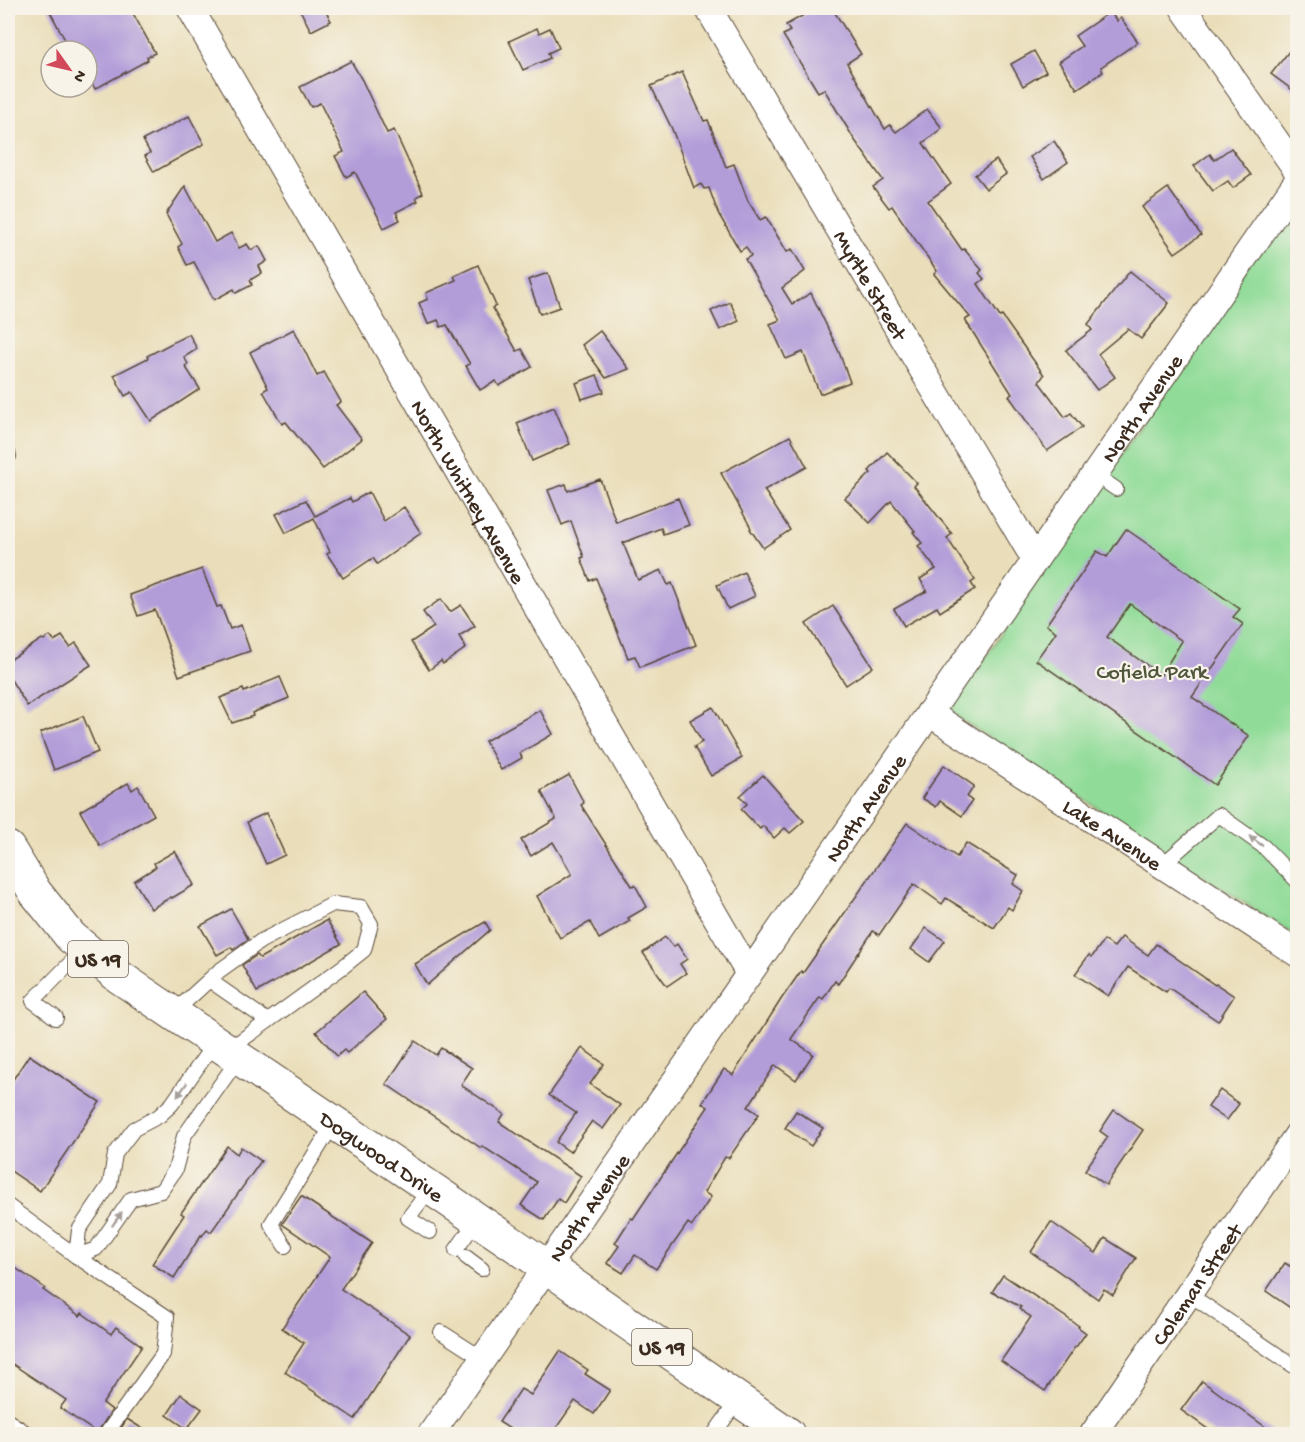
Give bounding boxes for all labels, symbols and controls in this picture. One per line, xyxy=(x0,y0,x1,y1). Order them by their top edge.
north arrow xyxy=(39,39,99,99)
text: N xyxy=(67,66,89,86)
street label: Myrtle Street xyxy=(826,227,912,347)
street label: North Avenue xyxy=(1098,350,1191,469)
street label: North Whitney Avenue xyxy=(403,396,530,590)
park label: Cofield Park xyxy=(1096,661,1210,687)
street label: North Avenue xyxy=(821,750,914,869)
street label: Lake Avenue xyxy=(1057,795,1166,879)
one-way arrow xyxy=(1248,835,1264,847)
road number: US 19 xyxy=(68,941,128,977)
one-way arrow xyxy=(177,1082,188,1098)
street label: Dogwood Drive xyxy=(312,1106,448,1210)
street label: North Avenue xyxy=(545,1150,638,1268)
one-way arrow xyxy=(111,1211,123,1227)
street label: Coleman Street xyxy=(1148,1218,1251,1352)
road number: US 19 xyxy=(632,1329,692,1365)

